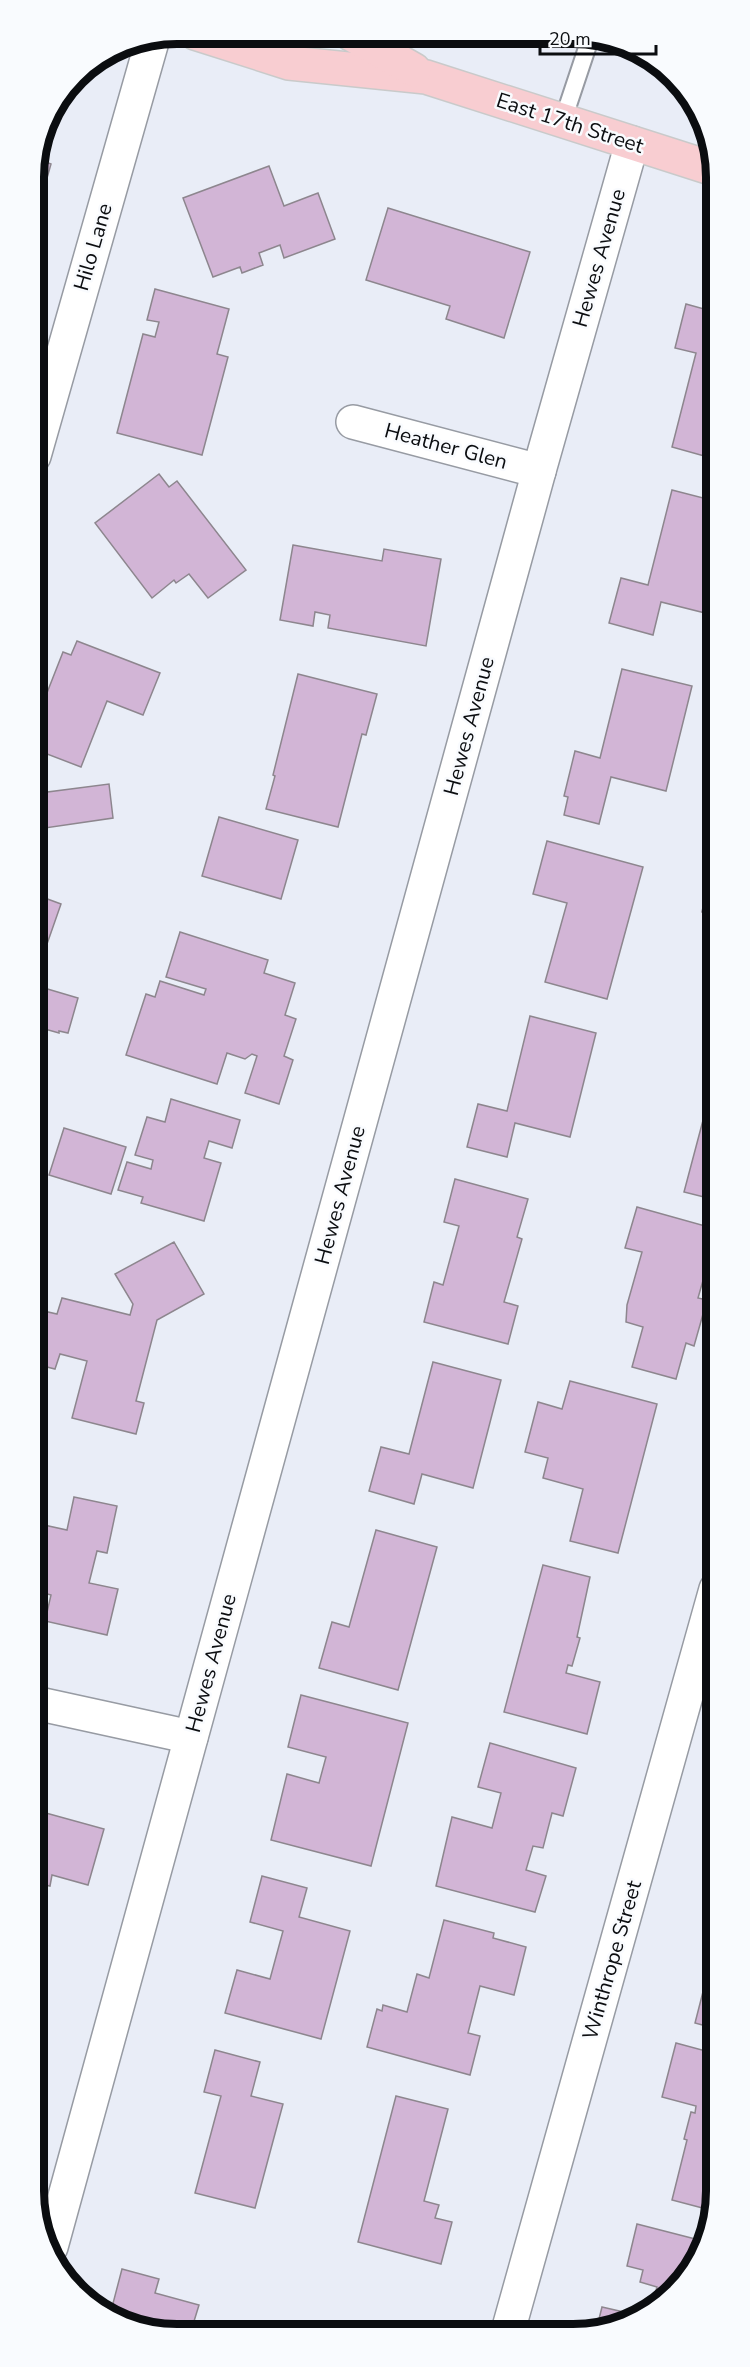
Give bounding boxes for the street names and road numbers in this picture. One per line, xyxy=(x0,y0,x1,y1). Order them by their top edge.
street label: East 17th Street xyxy=(493,86,648,160)
street label: Hewes Avenue xyxy=(566,186,632,330)
street label: Hilo Lane xyxy=(67,200,119,294)
street label: Heather Glen xyxy=(381,416,511,476)
street label: Hewes Avenue xyxy=(437,653,501,799)
street label: Hewes Avenue xyxy=(308,1122,372,1268)
street label: Hewes Avenue xyxy=(179,1590,243,1736)
street label: Winthrope Street xyxy=(576,1877,648,2043)

